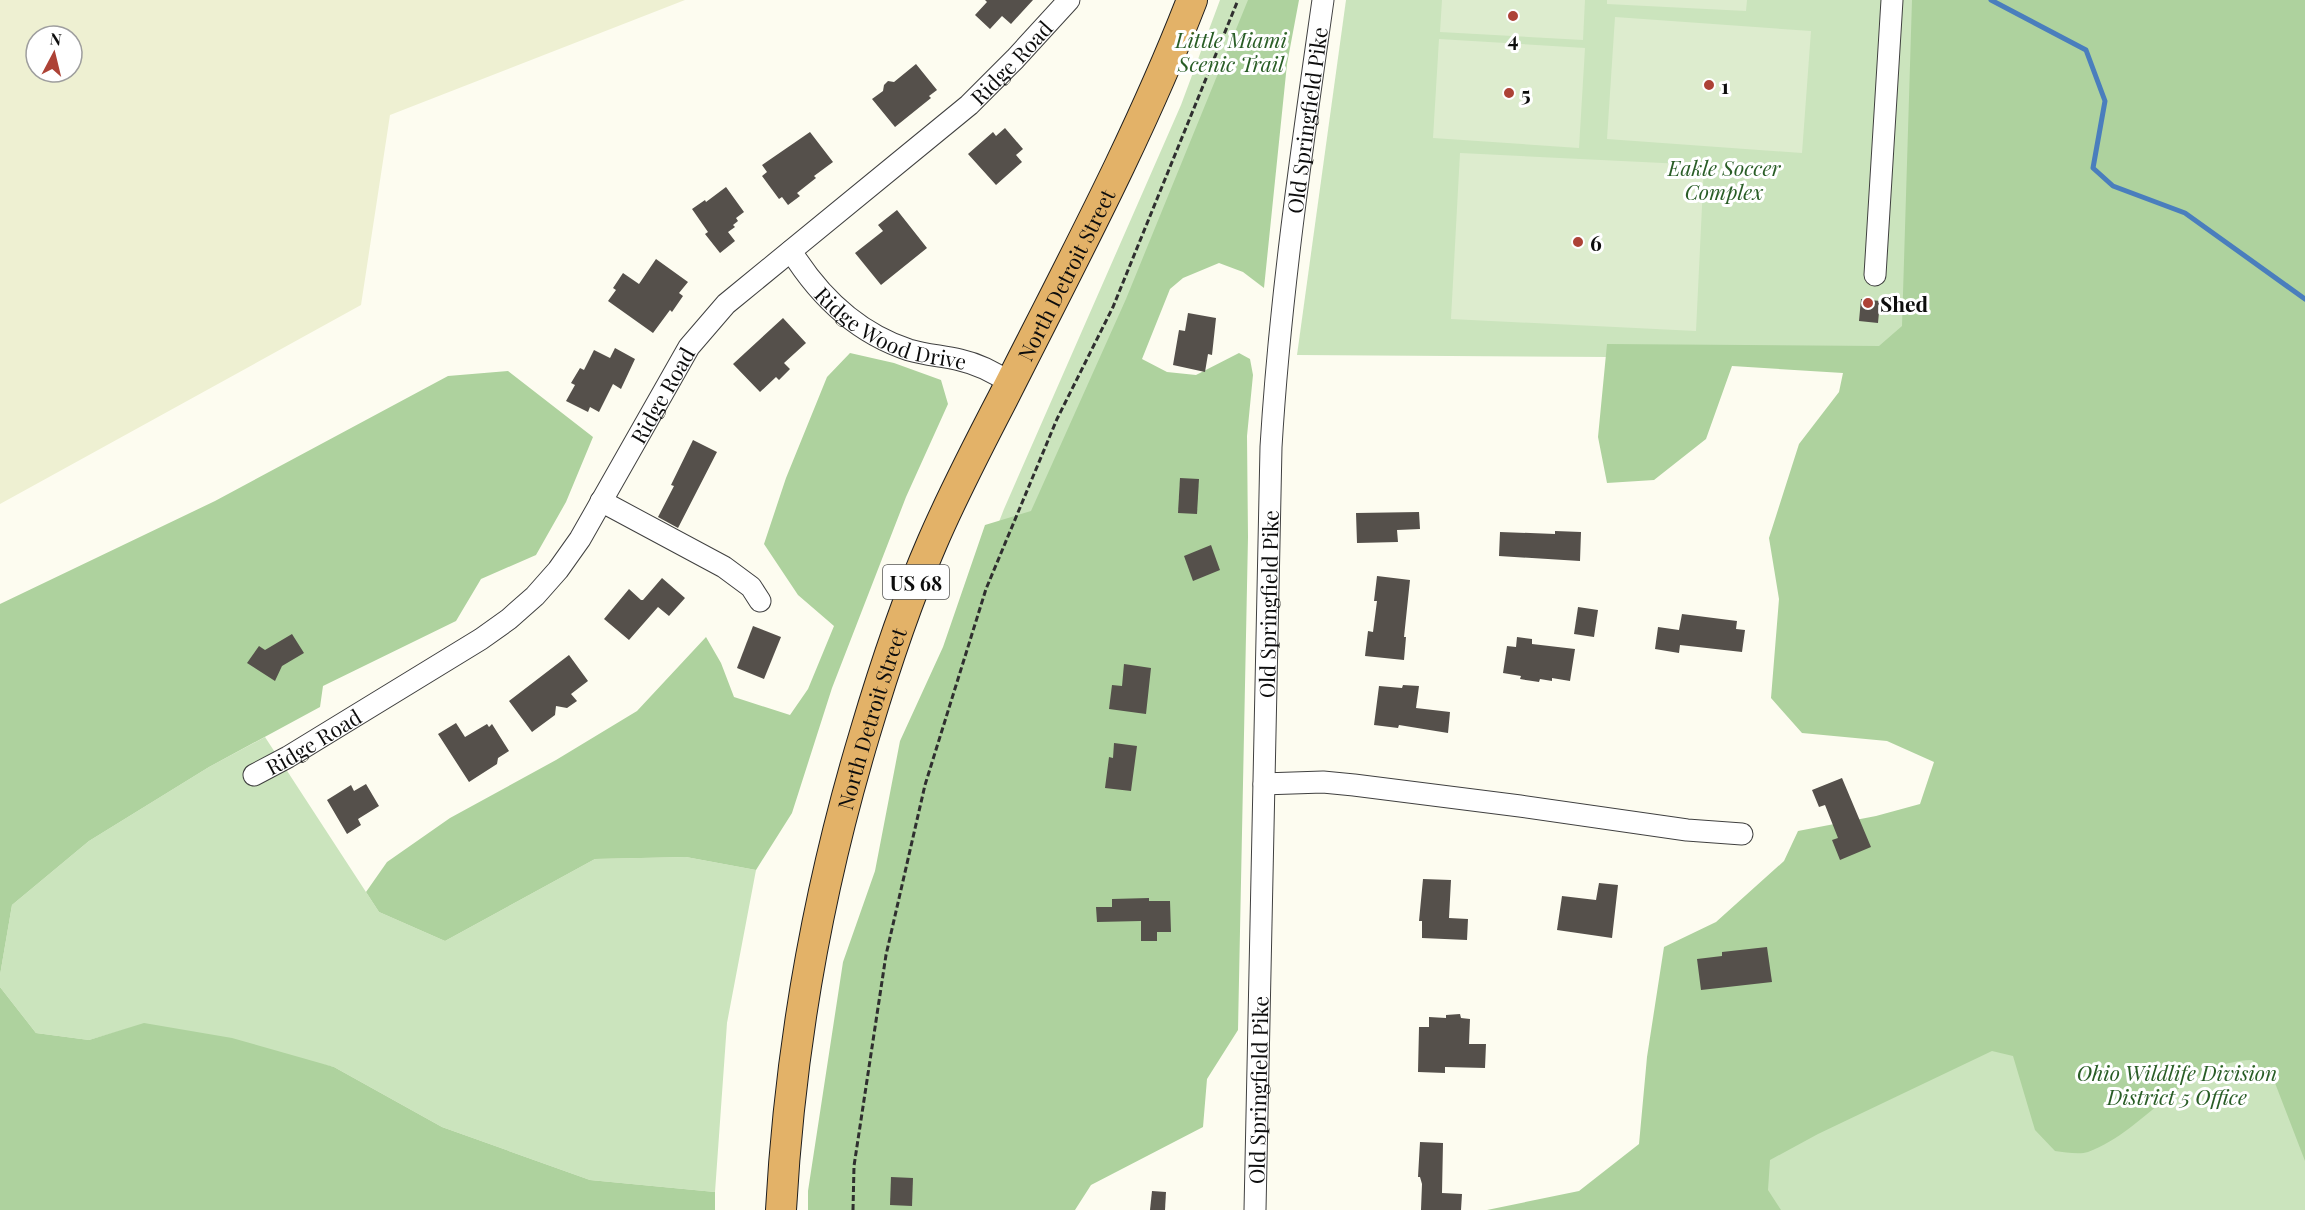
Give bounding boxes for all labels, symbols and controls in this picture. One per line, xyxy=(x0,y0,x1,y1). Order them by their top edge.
marker: 4 xyxy=(1506,9,1520,23)
street label: Ridge Road xyxy=(964,14,1058,110)
north arrow xyxy=(24,24,84,84)
place label: 4 xyxy=(1507,24,1519,52)
park label: Little Miami Scenic Trail xyxy=(1174,25,1287,77)
street label: Old Springfield Pike xyxy=(1280,25,1333,215)
text: N xyxy=(49,27,63,50)
place label: 1 xyxy=(1721,71,1729,99)
marker: 1 xyxy=(1702,78,1716,92)
place label: 5 xyxy=(1521,79,1531,107)
marker: 5 xyxy=(1502,86,1516,100)
park label: Eakle Soccer Complex xyxy=(1667,153,1781,205)
street label: North Detroit Street xyxy=(1010,183,1121,365)
place label: 6 xyxy=(1590,228,1602,256)
marker: 6 xyxy=(1571,235,1585,249)
street label: Ridge Wood Drive xyxy=(809,280,970,375)
place label: Shed xyxy=(1880,289,1929,317)
marker: Shed xyxy=(1861,296,1875,310)
street label: Ridge Road xyxy=(623,342,700,448)
street label: Old Springfield Pike xyxy=(1252,510,1284,698)
road number: US 68 xyxy=(883,565,949,599)
street label: North Detroit Street xyxy=(830,623,912,813)
street label: Ridge Road xyxy=(260,702,366,780)
street label: Old Springfield Pike xyxy=(1242,996,1273,1184)
park label: Ohio Wildlife Division District 5 Office xyxy=(2077,1058,2277,1110)

